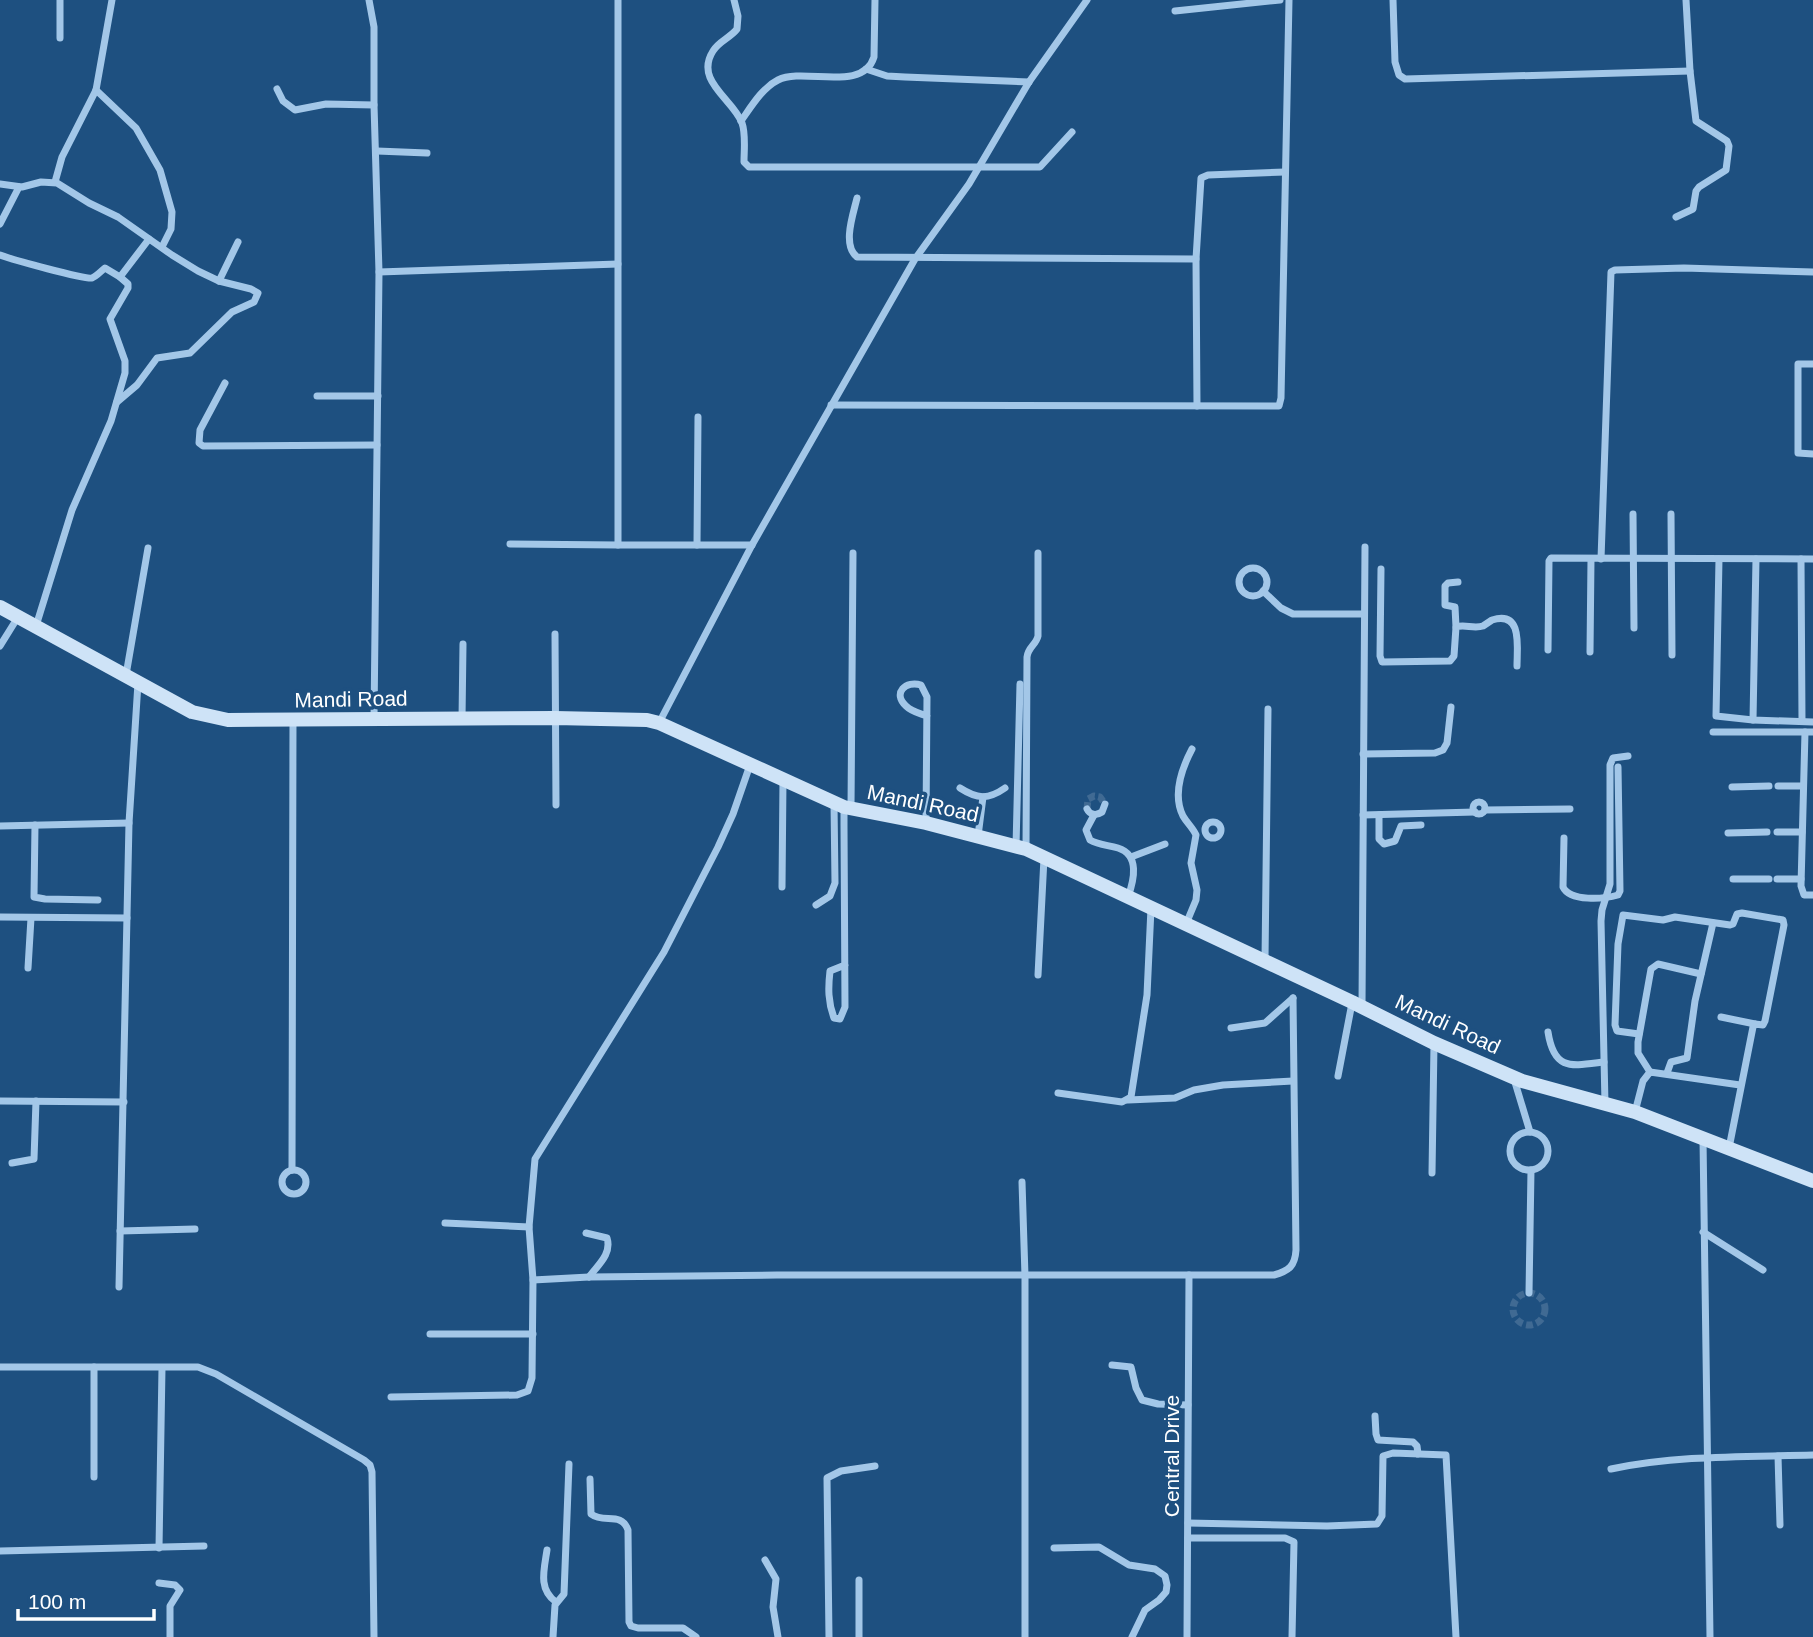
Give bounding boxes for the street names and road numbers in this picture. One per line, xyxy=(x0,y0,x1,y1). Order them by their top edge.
street label: Mandi Road xyxy=(294,687,408,711)
street label: Mandi Road xyxy=(865,780,981,826)
street label: Mandi Road xyxy=(1392,990,1504,1058)
street label: Central Drive xyxy=(1160,1395,1183,1517)

